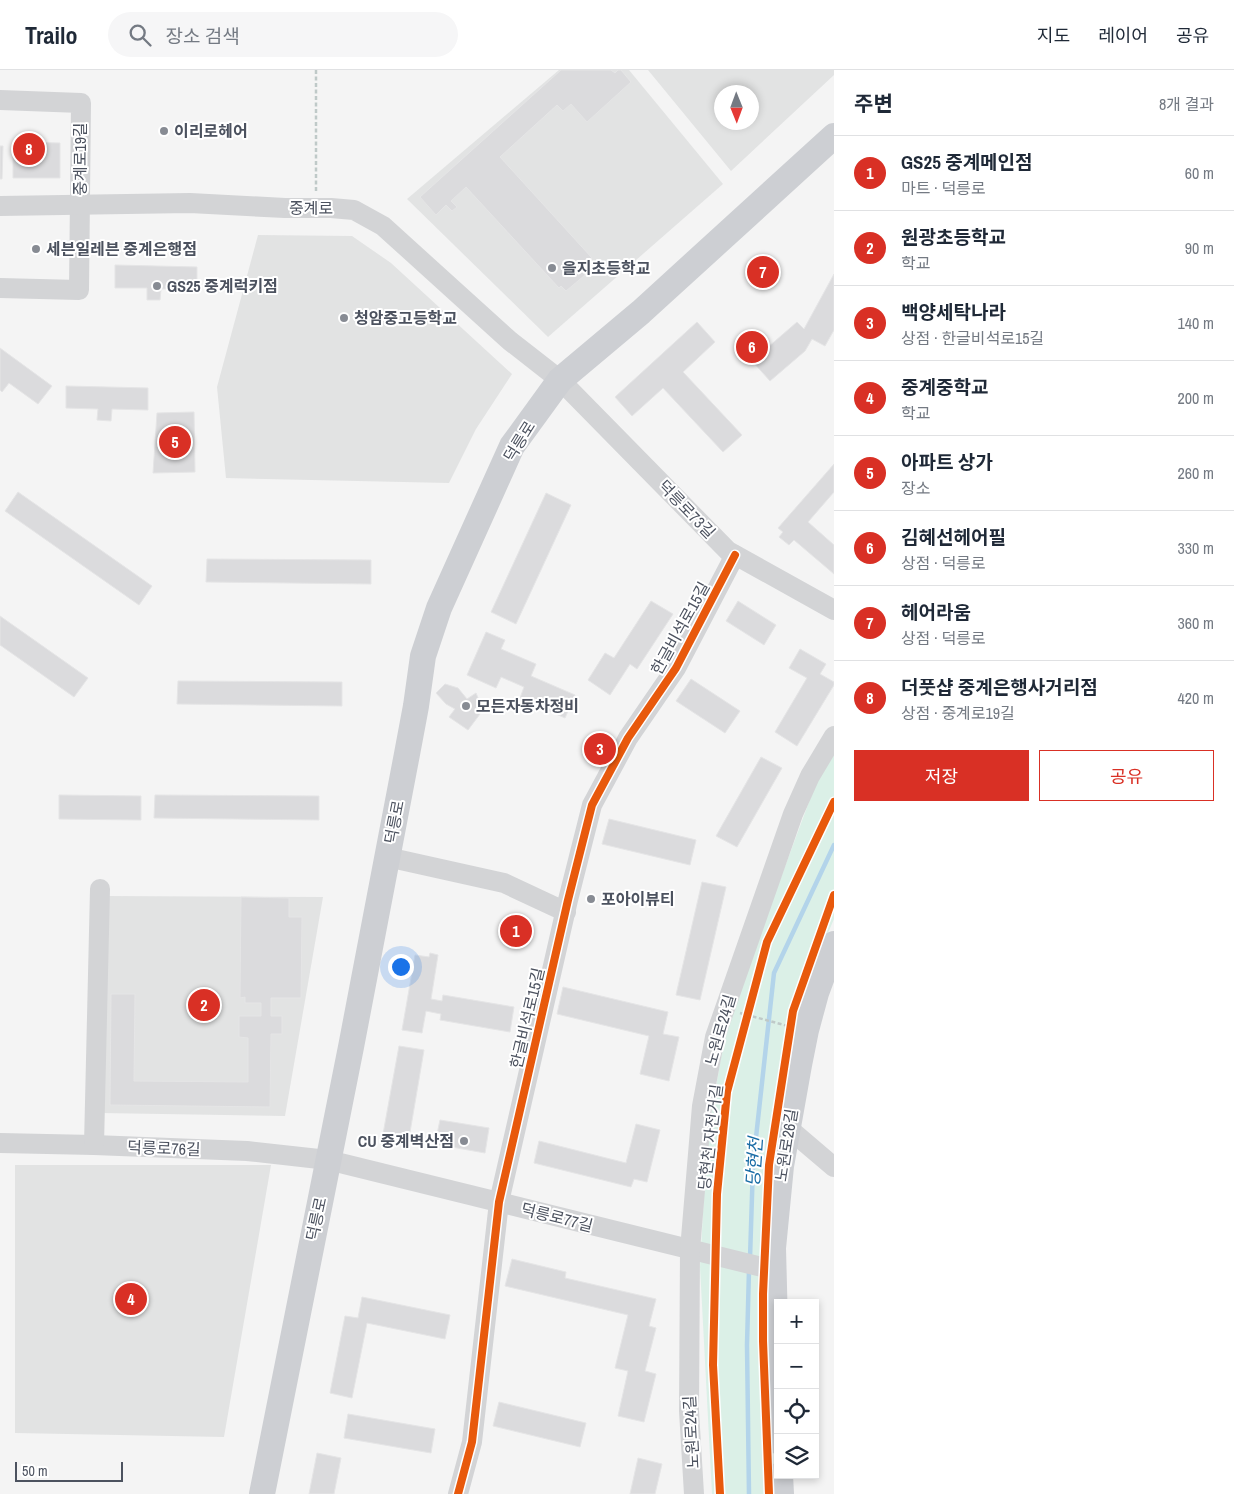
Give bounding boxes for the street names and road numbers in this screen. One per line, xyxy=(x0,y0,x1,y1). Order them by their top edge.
street label: 중계로19길 xyxy=(69,122,91,196)
street label: 중계로 xyxy=(289,197,333,219)
street label: 덕릉로 xyxy=(498,416,540,466)
street label: 덕릉로73길 xyxy=(654,475,720,543)
street label: 한글비석로15길 xyxy=(645,578,715,678)
street label: 덕릉로 xyxy=(379,798,409,846)
street label: 한글비석로15길 xyxy=(505,965,549,1071)
street label: 노원로24길 xyxy=(699,992,741,1068)
street label: 당현천 자전거길 xyxy=(693,1083,727,1191)
street label: 노원로26길 xyxy=(769,1107,803,1183)
street label: 덕릉로76길 xyxy=(127,1136,201,1160)
street label: 덕릉로 xyxy=(301,1195,331,1243)
street label: 덕릉로77길 xyxy=(519,1197,595,1237)
street label: 노원로24길 xyxy=(678,1395,704,1469)

